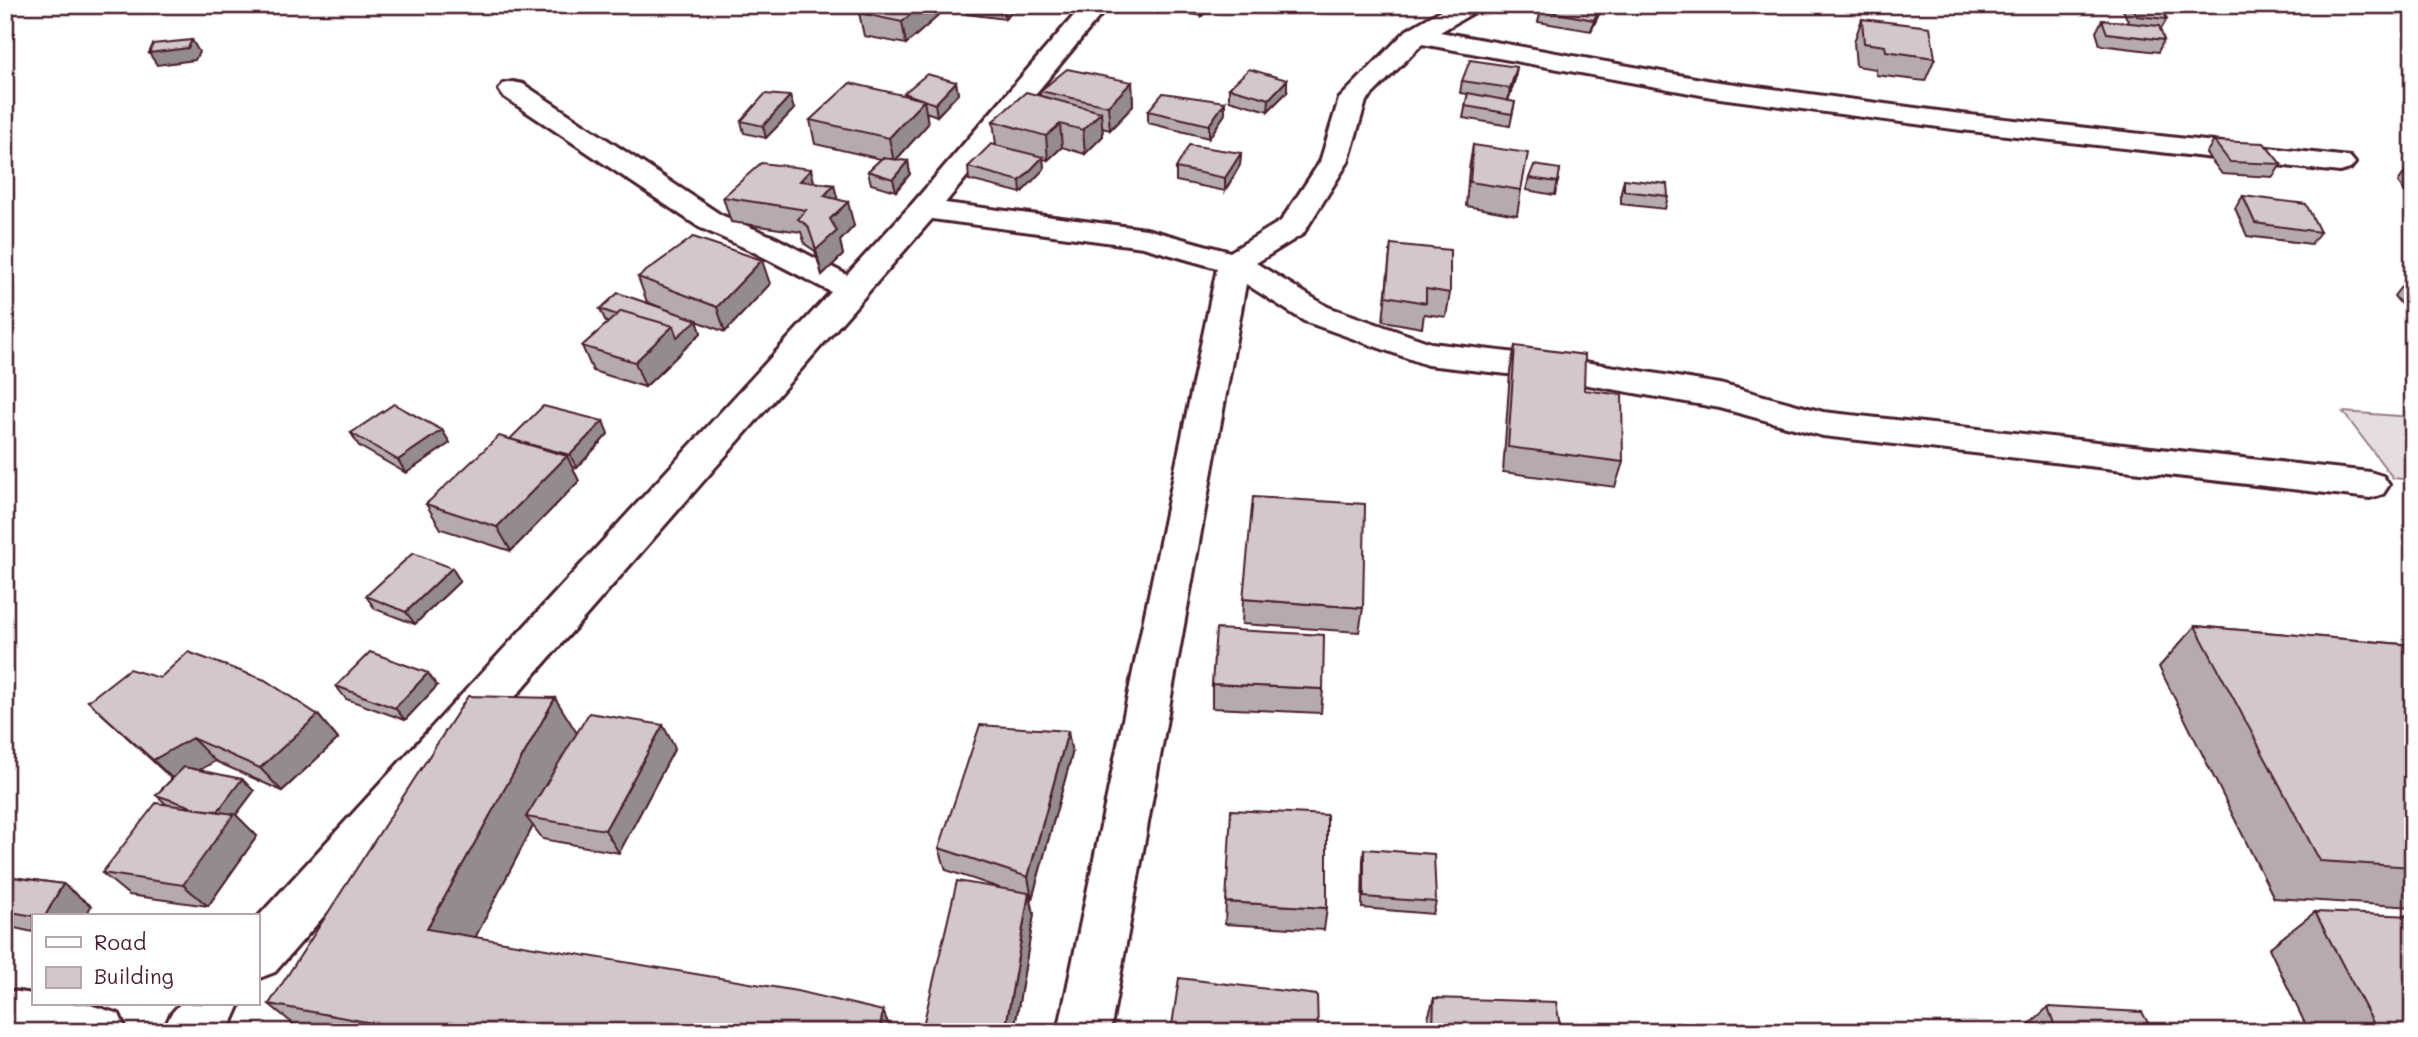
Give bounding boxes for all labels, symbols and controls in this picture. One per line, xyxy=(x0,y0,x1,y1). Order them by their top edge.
legend xyxy=(32,914,259,1006)
text: Road xyxy=(94,928,146,955)
text: Building xyxy=(94,962,174,989)

